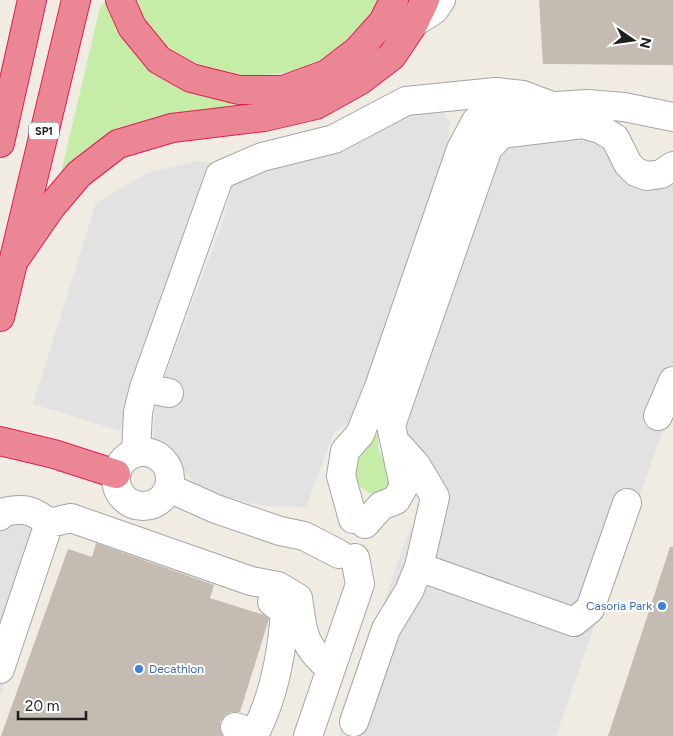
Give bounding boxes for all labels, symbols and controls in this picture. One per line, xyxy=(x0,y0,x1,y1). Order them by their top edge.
north arrow xyxy=(608,15,658,65)
text: N xyxy=(636,36,655,50)
road number: SP1 xyxy=(29,122,59,140)
place label: Casoria Park xyxy=(586,599,652,613)
marker: Casoria Park xyxy=(656,600,668,612)
place label: Decathlon xyxy=(149,662,204,676)
marker: Decathlon xyxy=(133,663,145,675)
scale bar xyxy=(18,688,85,720)
text: 20 m xyxy=(25,697,59,715)

